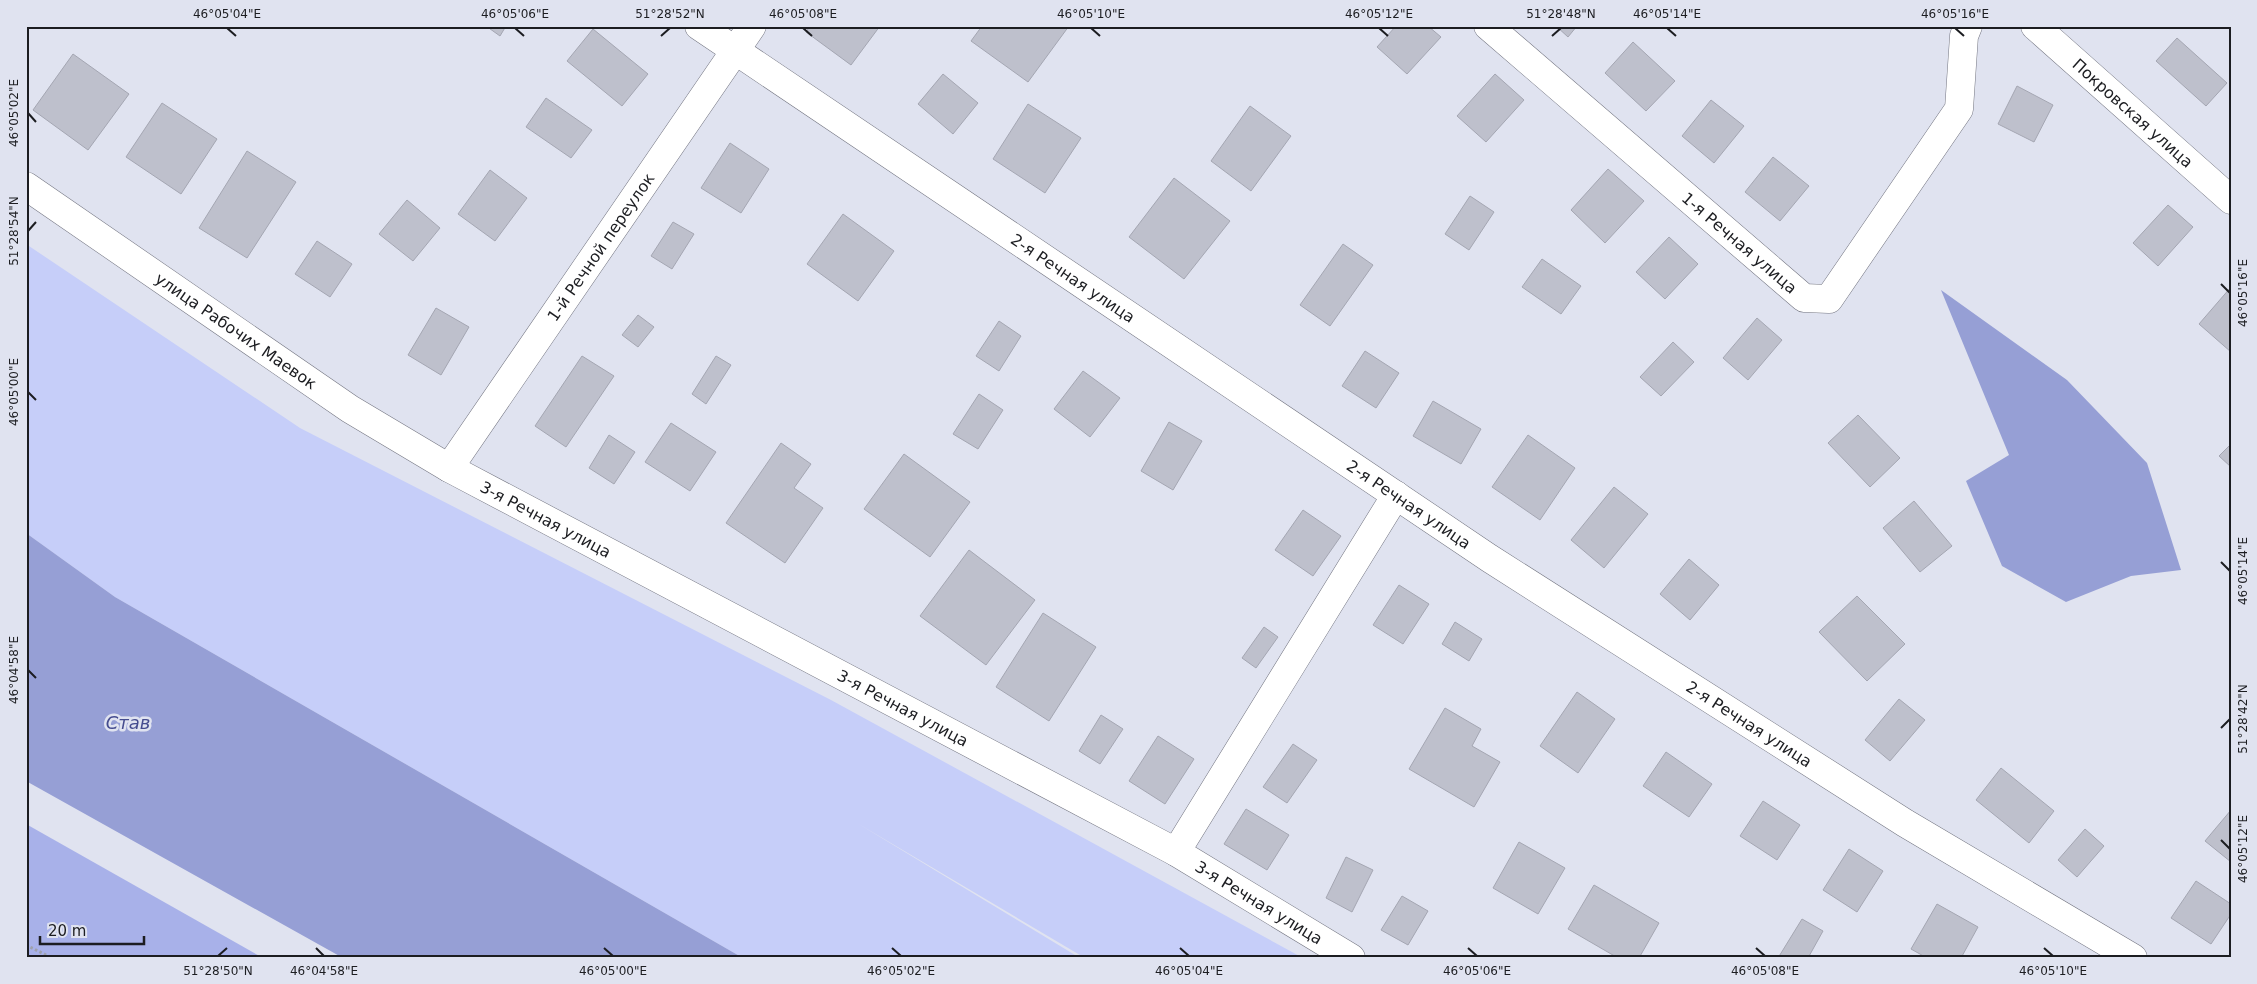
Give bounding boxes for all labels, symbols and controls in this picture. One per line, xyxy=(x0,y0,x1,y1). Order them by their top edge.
text: 46°05'04"E xyxy=(193,7,261,21)
text: 46°05'06"E xyxy=(481,7,549,21)
text: 51°28'52"N xyxy=(635,7,705,21)
text: 46°05'08"E xyxy=(769,7,837,21)
text: 46°05'10"E xyxy=(1057,7,1125,21)
text: 46°05'12"E xyxy=(1345,7,1413,21)
text: 51°28'48"N xyxy=(1526,7,1596,21)
text: 46°05'14"E xyxy=(1633,7,1701,21)
text: 46°05'16"E xyxy=(1921,7,1989,21)
street label: Покровская улица xyxy=(2069,55,2197,171)
text: 46°05'02"E xyxy=(7,79,21,147)
street label: 1-й Речной переулок xyxy=(543,169,658,325)
street label: 1-я Речная улица xyxy=(1678,188,1801,297)
text: 51°28'54"N xyxy=(7,196,21,266)
street label: 2-я Речная улица xyxy=(1007,229,1139,326)
text: 46°05'16"E xyxy=(2236,259,2250,327)
street label: улица Рабочих Маевок xyxy=(152,268,321,393)
text: 46°05'00"E xyxy=(7,358,21,426)
street label: 2-я Речная улица xyxy=(1343,456,1475,553)
street label: 3-я Речная улица xyxy=(477,477,615,561)
text: 46°05'14"E xyxy=(2236,537,2250,605)
text: 46°04'58"E xyxy=(7,636,21,704)
street label: 3-я Речная улица xyxy=(834,665,972,750)
street label: 2-я Речная улица xyxy=(1683,677,1816,771)
text: 51°28'42"N xyxy=(2236,684,2250,754)
water label: Став xyxy=(106,712,150,733)
text: 46°05'12"E xyxy=(2236,815,2250,883)
street label: 3-я Речная улица xyxy=(1192,857,1326,948)
scale bar xyxy=(40,914,144,946)
text: 20 m xyxy=(48,922,86,940)
text: 51°28'50"N xyxy=(183,964,253,978)
text: 46°04'58"E xyxy=(290,964,358,978)
text: 46°05'00"E xyxy=(579,964,647,978)
text: 46°05'02"E xyxy=(867,964,935,978)
text: 46°05'04"E xyxy=(1155,964,1223,978)
text: 46°05'06"E xyxy=(1443,964,1511,978)
text: 46°05'08"E xyxy=(1731,964,1799,978)
text: 46°05'10"E xyxy=(2019,964,2087,978)

